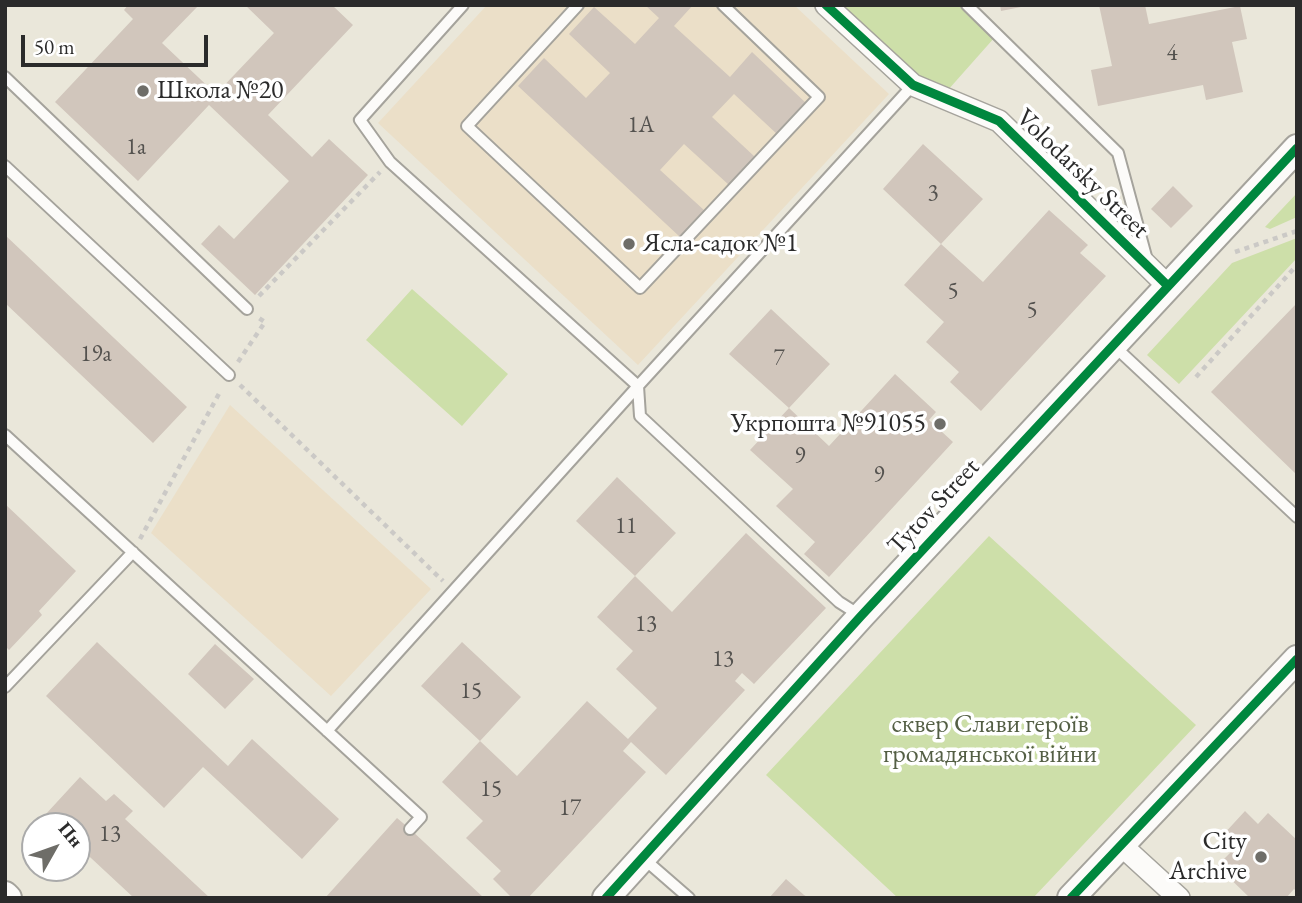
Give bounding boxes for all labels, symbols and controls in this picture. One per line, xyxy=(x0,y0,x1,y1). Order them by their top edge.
scale bar xyxy=(24,21,212,65)
text: 50 m xyxy=(34,33,75,60)
house number: 4 xyxy=(1166,40,1178,68)
place label: Школа №20 xyxy=(157,75,284,107)
marker: Школа №20 xyxy=(135,83,151,99)
street label: Volodarsky Street xyxy=(1009,103,1155,245)
house number: 1А xyxy=(628,112,654,140)
house number: 1а xyxy=(126,134,146,162)
house number: 3 xyxy=(927,180,939,208)
place label: Ясла-садок №1 xyxy=(643,228,798,260)
marker: Ясла-садок №1 xyxy=(621,236,637,252)
house number: 5 xyxy=(947,278,959,306)
house number: 5 xyxy=(1026,297,1038,325)
house number: 19а xyxy=(80,341,112,369)
house number: 7 xyxy=(773,345,785,373)
place label: Укрпошта №91055 xyxy=(731,408,926,440)
marker: Укрпошта №91055 xyxy=(932,416,948,432)
house number: 9 xyxy=(794,443,806,471)
street label: Tytov Street xyxy=(881,452,987,562)
house number: 9 xyxy=(873,462,885,490)
house number: 11 xyxy=(615,513,637,541)
house number: 13 xyxy=(635,611,657,639)
house number: 13 xyxy=(712,646,734,674)
house number: 15 xyxy=(460,678,482,706)
park label: сквер Слави героїв громадянської війни xyxy=(883,709,1097,770)
house number: 15 xyxy=(480,776,502,804)
house number: 17 xyxy=(559,795,581,823)
north arrow xyxy=(21,812,91,882)
text: Пн xyxy=(53,816,89,852)
house number: 13 xyxy=(99,821,121,849)
place label: City Archive xyxy=(1169,826,1247,888)
marker: City Archive xyxy=(1253,849,1269,865)

